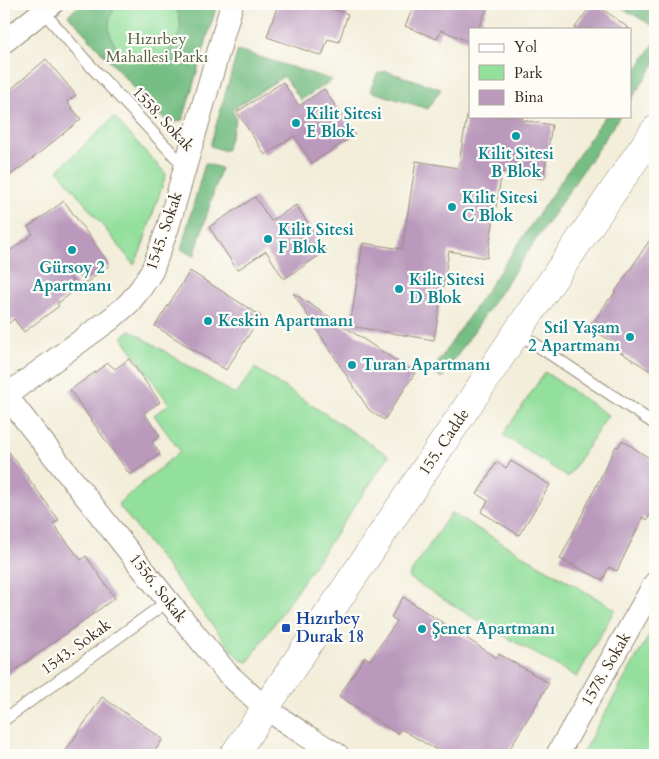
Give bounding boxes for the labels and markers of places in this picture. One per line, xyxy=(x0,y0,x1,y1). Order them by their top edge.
place label: Kilit Sitesi E Blok xyxy=(306,103,382,143)
marker: Kilit Sitesi E Blok xyxy=(290,117,302,129)
marker: Kilit Sitesi B Blok xyxy=(510,130,522,142)
place label: Kilit Sitesi B Blok xyxy=(478,143,554,183)
place label: Kilit Sitesi C Blok xyxy=(462,187,538,227)
marker: Kilit Sitesi C Blok xyxy=(446,201,458,213)
place label: Kilit Sitesi F Blok xyxy=(278,219,354,259)
marker: Kilit Sitesi F Blok xyxy=(262,233,274,245)
marker: Gürsoy 2 Apartmanı xyxy=(66,244,78,256)
place label: Gürsoy 2 Apartmanı xyxy=(32,257,112,297)
place label: Kilit Sitesi D Blok xyxy=(409,269,485,309)
marker: Kilit Sitesi D Blok xyxy=(393,283,405,295)
place label: Keskin Apartmanı xyxy=(218,310,353,332)
marker: Keskin Apartmanı xyxy=(202,315,214,327)
place label: Stil Yaşam 2 Apartmanı xyxy=(528,317,620,357)
marker: Stil Yaşam 2 Apartmanı xyxy=(624,331,636,343)
place label: Turan Apartmanı xyxy=(362,354,490,376)
marker: Turan Apartmanı xyxy=(346,359,358,371)
place label: Hızırbey Durak 18 xyxy=(296,608,364,648)
place label: Şener Apartmanı xyxy=(432,618,555,640)
marker: Hızırbey Durak 18 xyxy=(280,622,292,634)
marker: Şener Apartmanı xyxy=(416,623,428,635)

